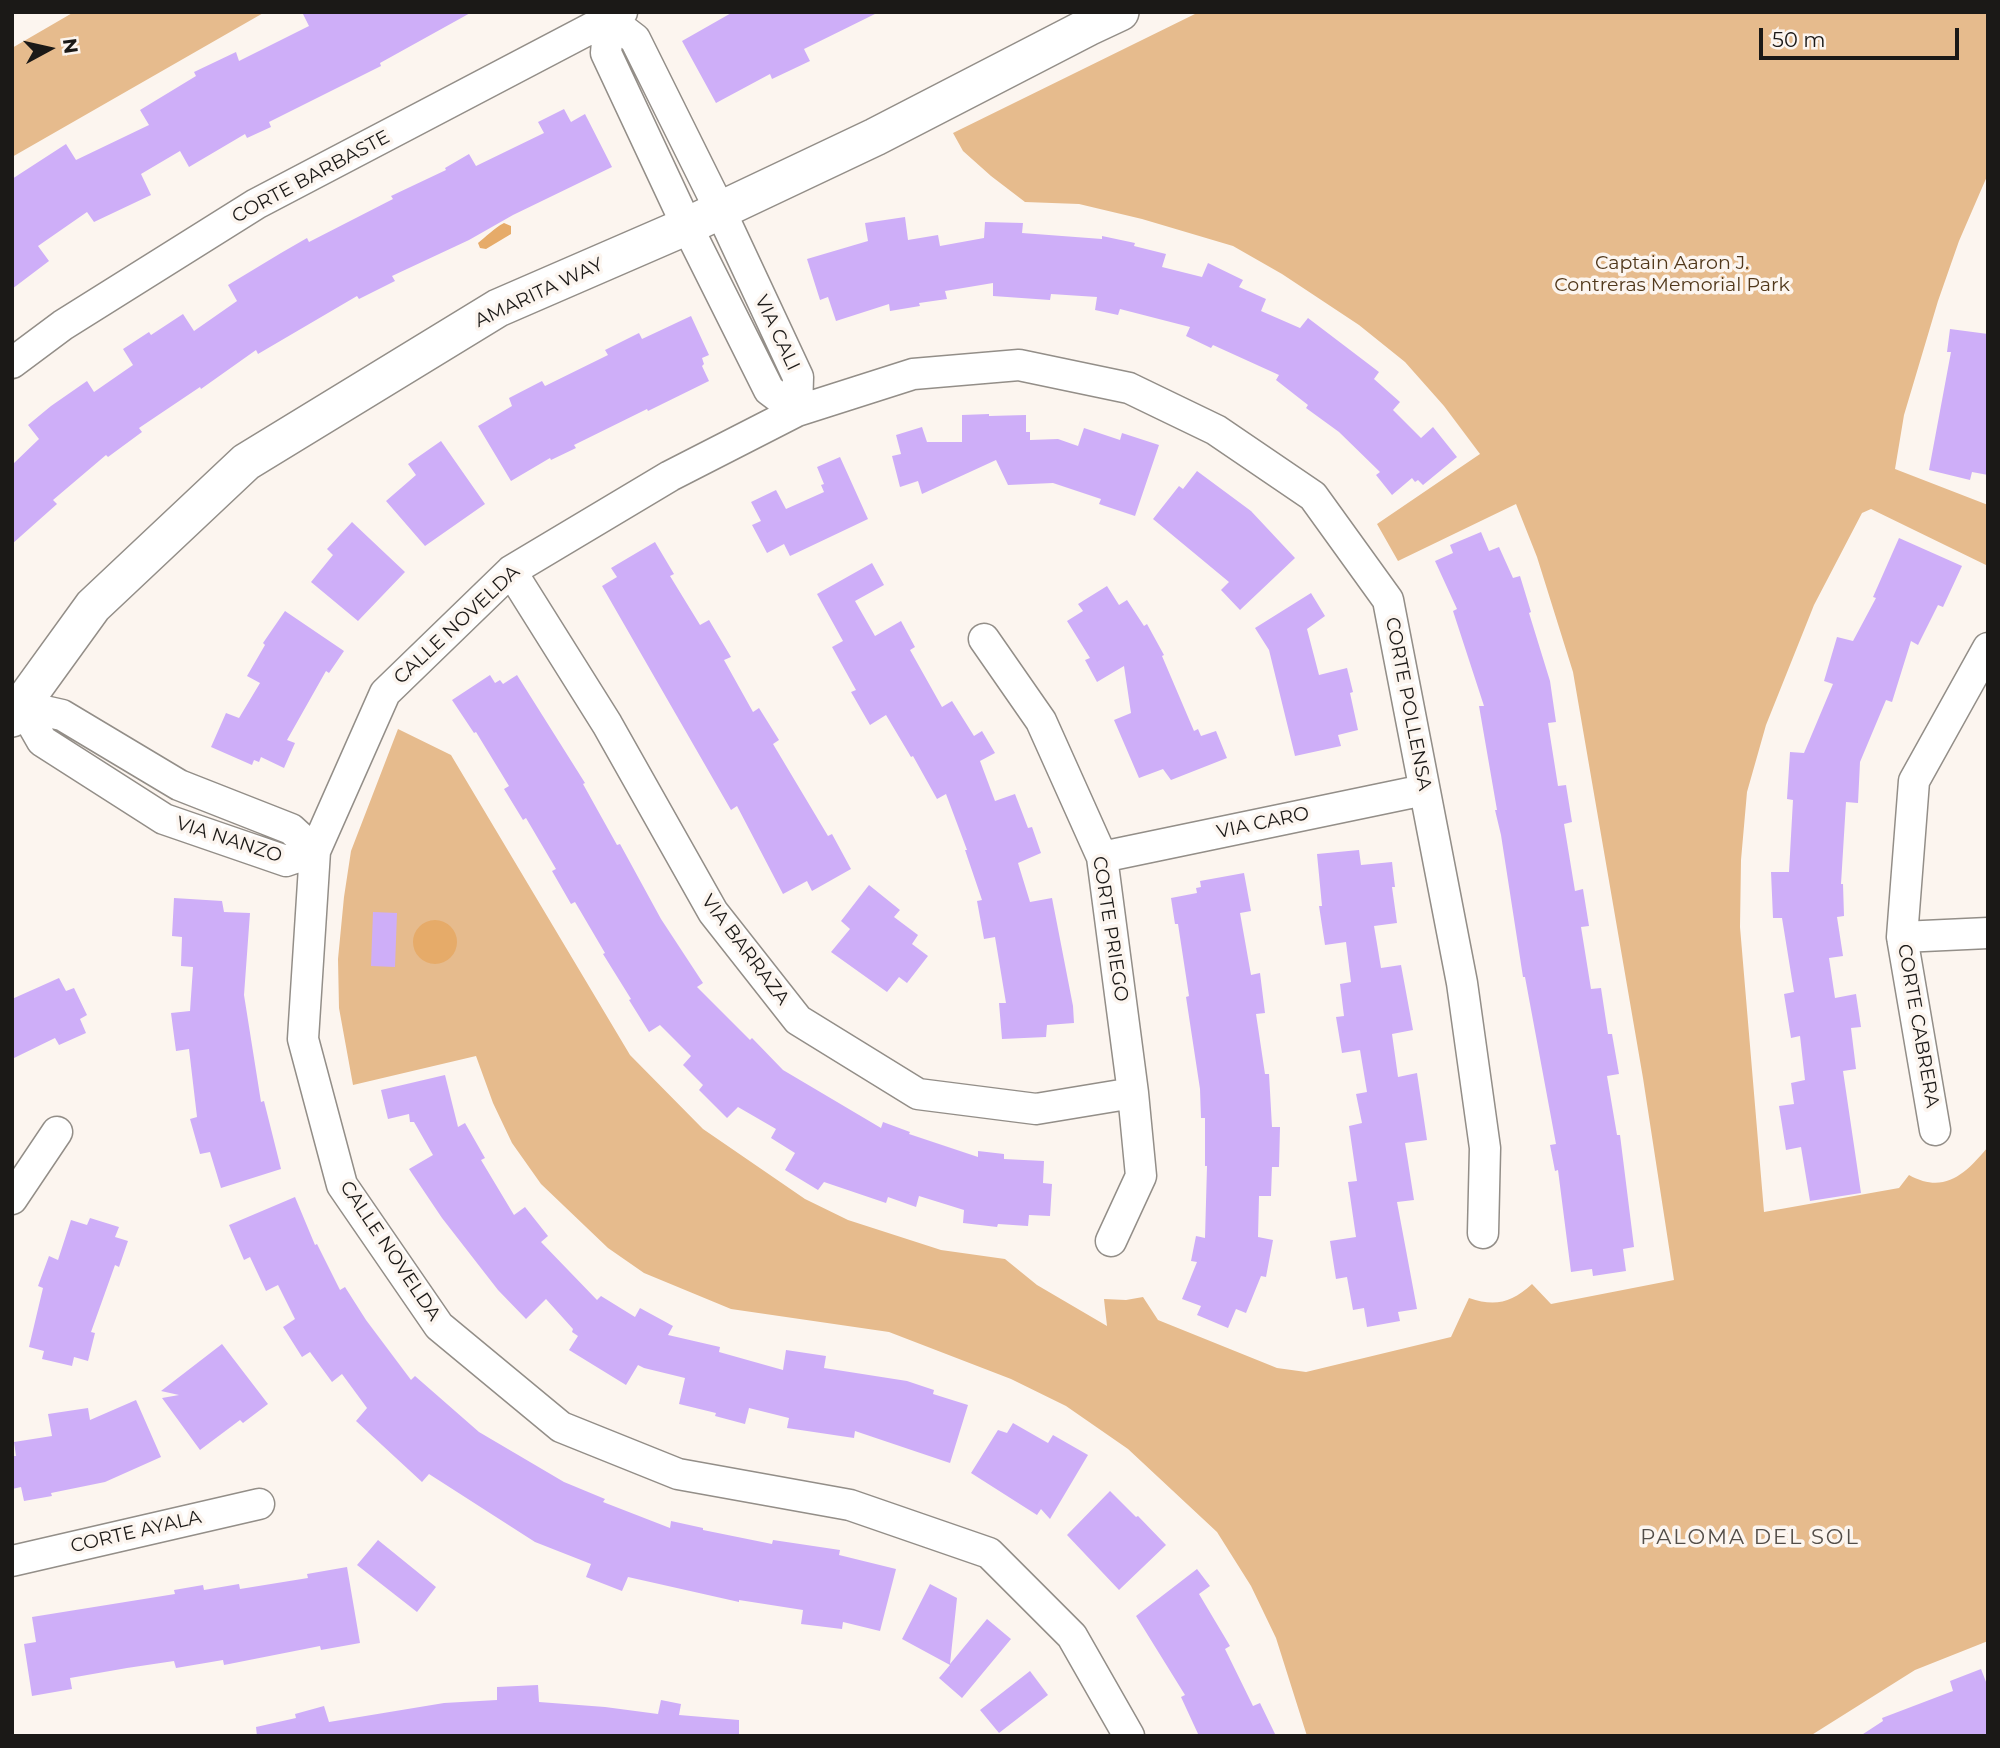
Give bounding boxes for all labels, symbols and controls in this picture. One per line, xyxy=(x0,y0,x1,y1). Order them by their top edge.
north arrow xyxy=(14,14,84,84)
scale bar xyxy=(1762,14,1962,58)
text: 50 m xyxy=(1772,27,1826,52)
text: N xyxy=(58,37,83,55)
street label: CORTE BARBASTE xyxy=(228,126,394,228)
park label: Captain Aaron J. Contreras Memorial Park xyxy=(1554,252,1790,296)
street label: AMARITA WAY xyxy=(471,253,607,333)
street label: VIA CALI xyxy=(750,291,804,375)
street label: CALLE NOVELDA xyxy=(389,561,525,689)
street label: CORTE POLLENSA xyxy=(1380,615,1436,793)
street label: VIA CARO xyxy=(1215,802,1311,844)
street label: VIA NANZO xyxy=(173,812,285,868)
street label: CORTE PRIEGO xyxy=(1087,855,1133,1003)
street label: VIA BARRAZA xyxy=(696,890,794,1010)
street label: CORTE CABRERA xyxy=(1892,942,1944,1110)
street label: CALLE NOVELDA xyxy=(335,1177,445,1325)
street label: CORTE AYALA xyxy=(69,1506,203,1558)
district label: PALOMA DEL SOL xyxy=(1642,1525,1858,1551)

